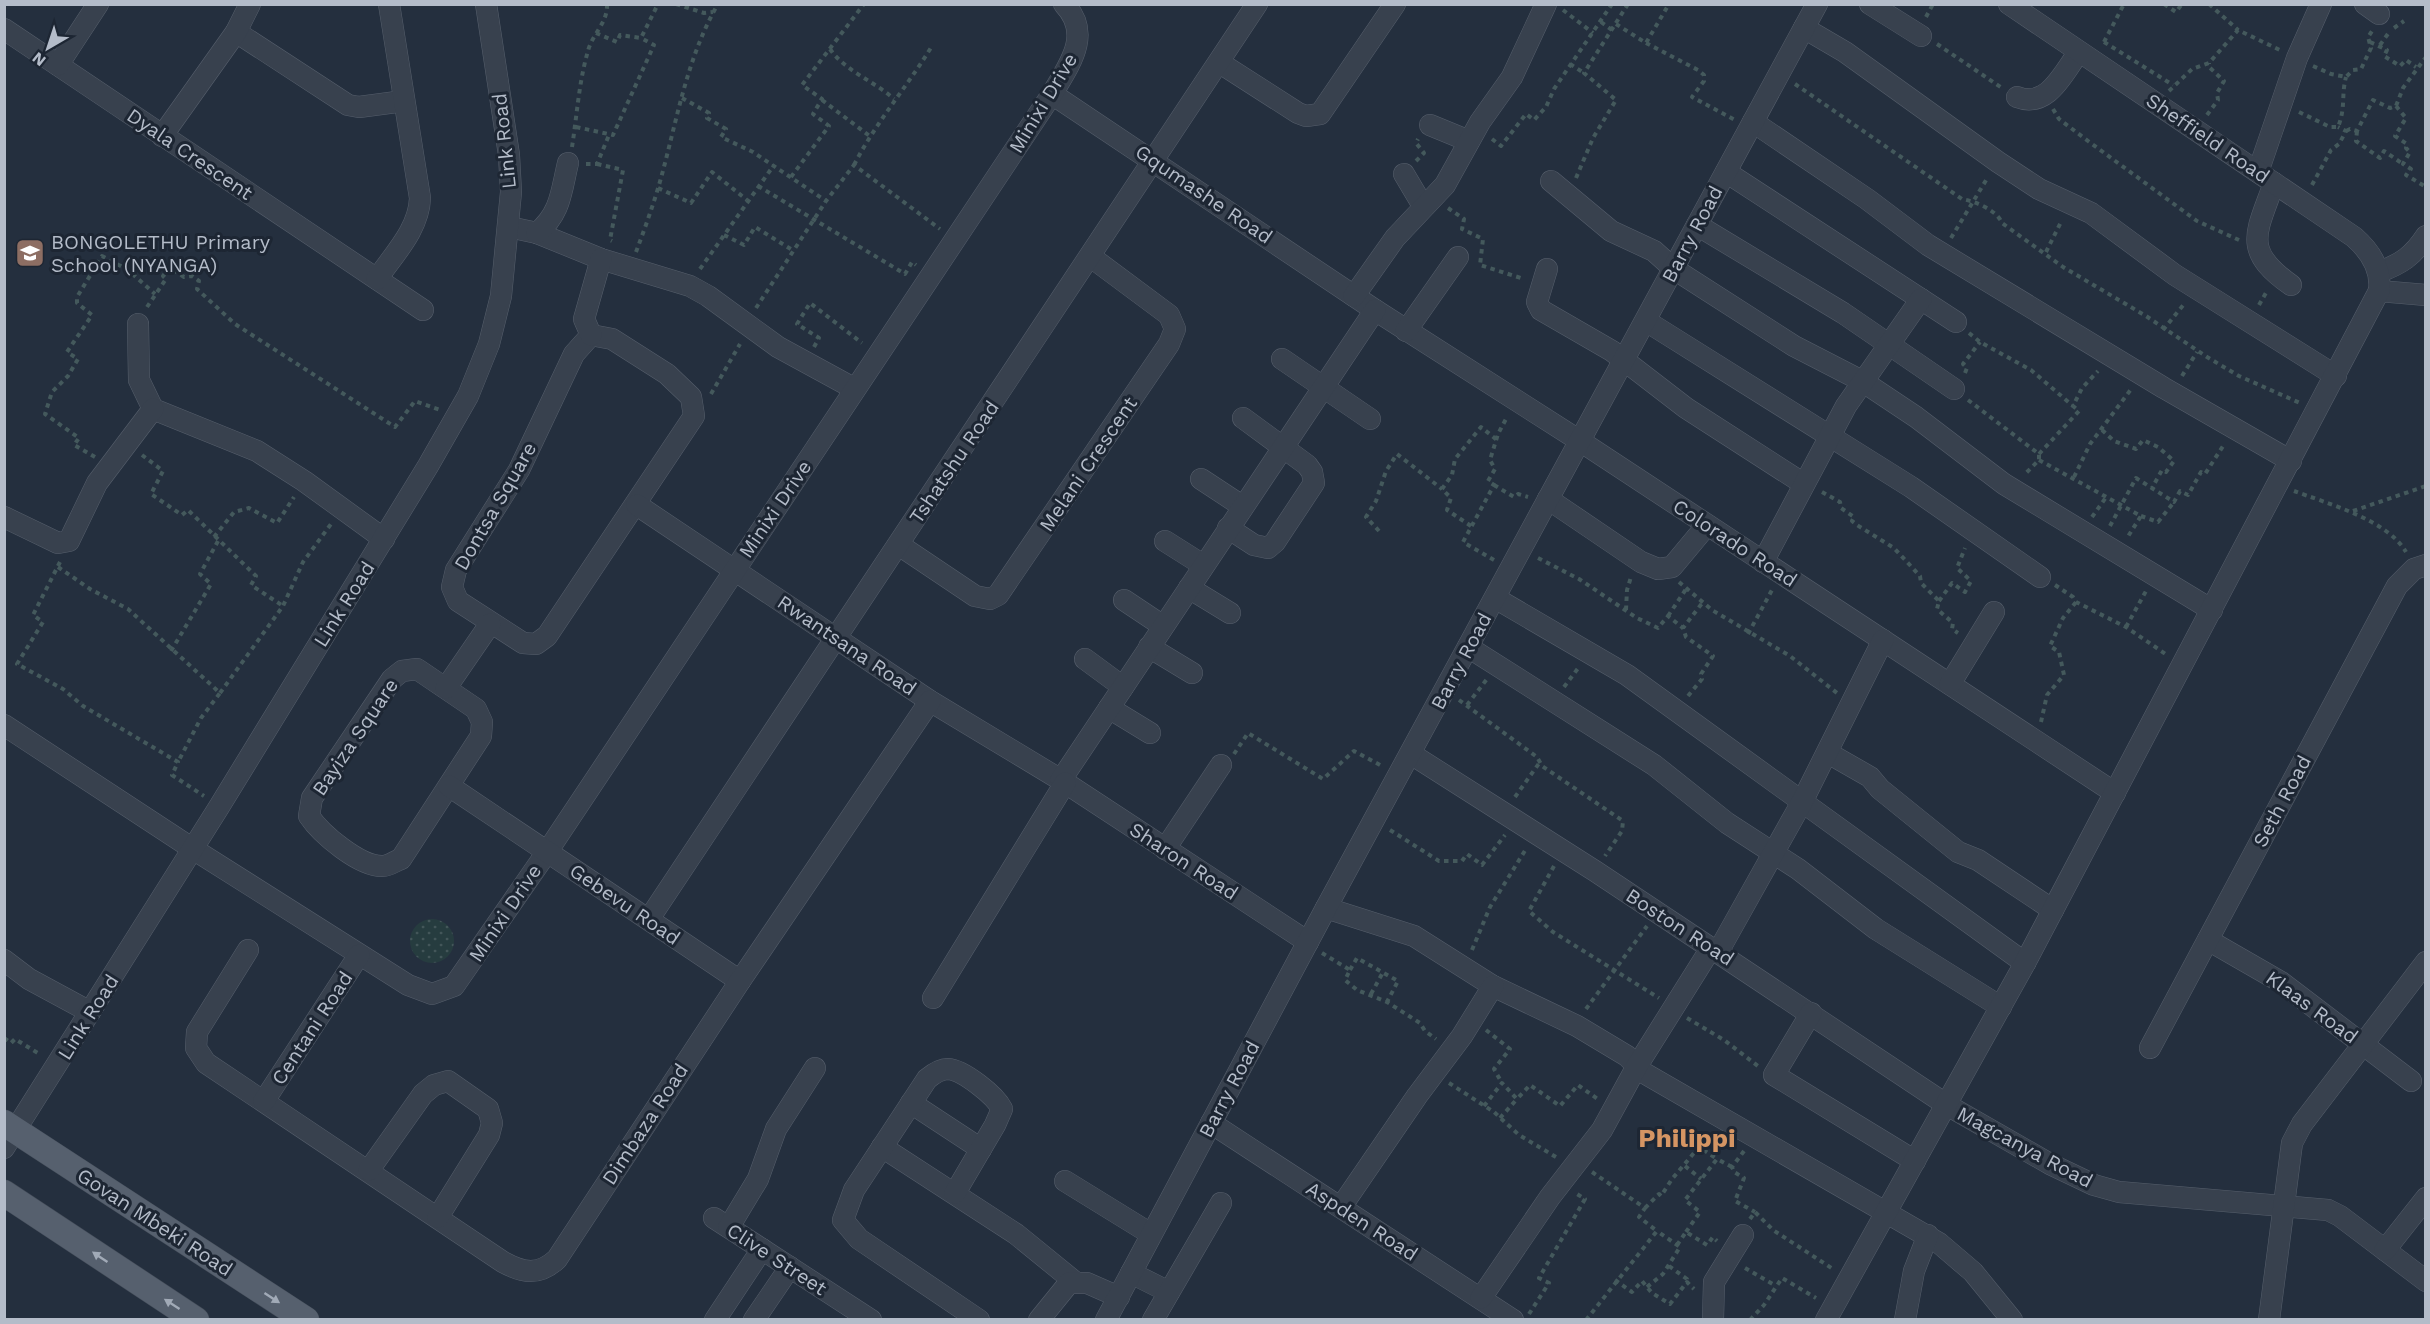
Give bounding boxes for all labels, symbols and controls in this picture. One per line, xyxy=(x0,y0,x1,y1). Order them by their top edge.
north arrow xyxy=(18,18,78,78)
text: N xyxy=(28,48,49,70)
street label: Minixi Drive xyxy=(1004,49,1082,157)
street label: Sheffield Road xyxy=(2142,88,2274,188)
street label: Link Road xyxy=(487,92,521,190)
street label: Dyala Crescent xyxy=(123,103,258,205)
street label: Gqumashe Road xyxy=(1131,139,1277,249)
street label: Barry Road xyxy=(1656,181,1728,287)
place label: BONGOLETHU Primary School (NYANGA) xyxy=(51,230,271,277)
school or university icon: BONGOLETHU Primary School (NYANGA) xyxy=(14,237,46,269)
street label: Melani Crescent xyxy=(1034,392,1142,536)
street label: Tshatshu Road xyxy=(904,396,1004,528)
street label: Dontsa Square xyxy=(449,438,541,574)
street label: Minixi Drive xyxy=(734,456,816,562)
street label: Colorado Road xyxy=(1668,494,1802,592)
street label: Link Road xyxy=(308,557,380,651)
street label: Rwantsana Road xyxy=(773,590,921,700)
street label: Barry Road xyxy=(1425,608,1497,714)
street label: Bayiza Square xyxy=(307,674,403,800)
street label: Seth Road xyxy=(2248,751,2316,851)
street label: Sharon Road xyxy=(1125,817,1243,905)
street label: Gebevu Road xyxy=(565,858,685,950)
street label: Minixi Drive xyxy=(464,860,546,966)
street label: Boston Road xyxy=(1621,883,1739,971)
street label: Klaas Road xyxy=(2261,966,2363,1048)
street label: Centani Road xyxy=(266,967,358,1089)
street label: Link Road xyxy=(52,970,124,1064)
street label: Barry Road xyxy=(1193,1036,1265,1142)
street label: Dimbaza Road xyxy=(597,1059,693,1189)
street label: Magcanya Road xyxy=(1953,1101,2097,1193)
district label: Philippi xyxy=(1638,1123,1736,1153)
street label: Govan Mbeki Road xyxy=(73,1163,237,1281)
street label: Aspden Road xyxy=(1302,1176,1422,1266)
street label: Clive Street xyxy=(723,1218,832,1300)
one-way arrow xyxy=(91,1251,108,1262)
one-way arrow xyxy=(264,1292,281,1303)
one-way arrow xyxy=(164,1299,180,1310)

